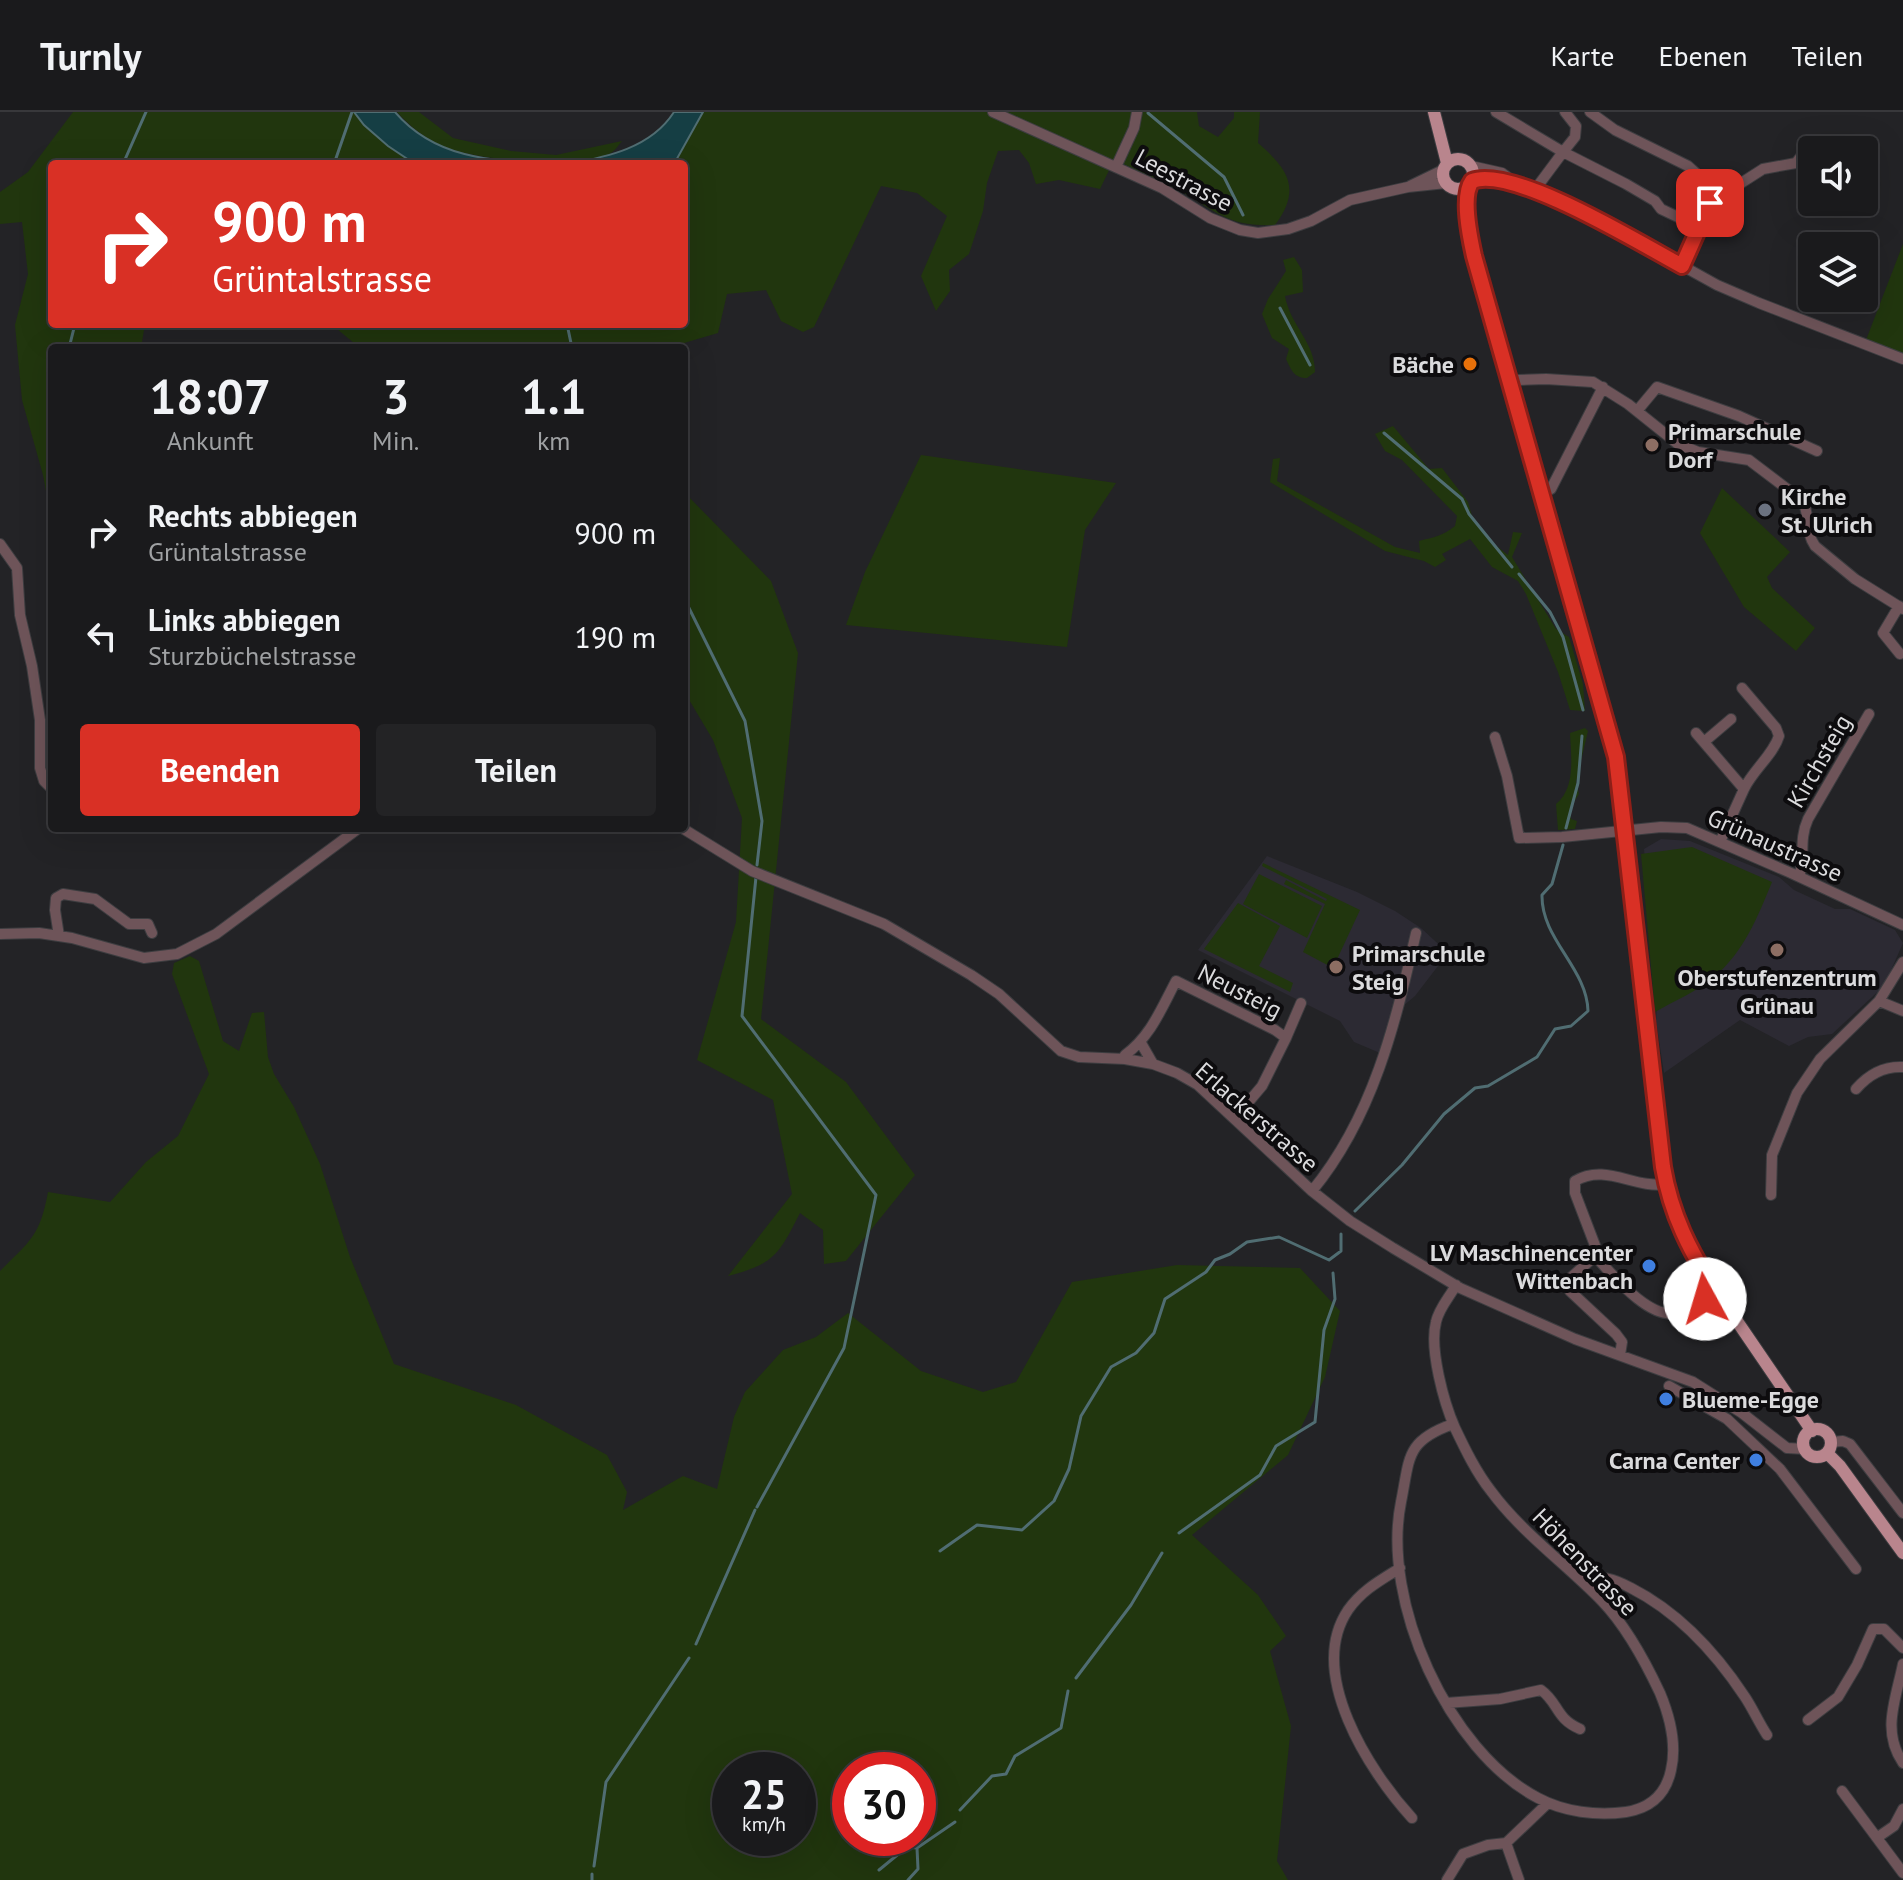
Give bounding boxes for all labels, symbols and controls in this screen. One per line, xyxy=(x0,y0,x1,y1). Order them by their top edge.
text: Turnly xyxy=(40,31,141,80)
text: Karte xyxy=(1550,37,1614,74)
text: Ebenen xyxy=(1658,37,1748,74)
text: Teilen xyxy=(1792,37,1863,74)
map controls xyxy=(1798,136,1878,312)
button: sound xyxy=(1798,136,1878,216)
street label: Leestrasse xyxy=(1130,141,1238,219)
pin xyxy=(1676,169,1744,237)
icon: arrive xyxy=(1688,181,1732,225)
text: 900 m xyxy=(212,185,367,257)
icon: right xyxy=(80,192,184,296)
button: layers xyxy=(1798,232,1878,312)
text: Grüntalstrasse xyxy=(212,255,432,302)
place label: Bäche xyxy=(1392,349,1454,380)
marker: Bäche xyxy=(1461,355,1479,373)
text: 18:07 xyxy=(149,365,271,427)
text: 3 xyxy=(382,365,409,427)
text: 1.1 xyxy=(521,365,587,427)
place label: Primarschule Dorf xyxy=(1668,416,1801,475)
text: Ankunft xyxy=(167,424,253,457)
text: Min. xyxy=(372,424,419,457)
text: km xyxy=(537,424,570,457)
marker: Primarschule Dorf xyxy=(1643,436,1661,454)
place label: Kirche St. Ulrich xyxy=(1781,481,1873,540)
text: Rechts abbiegen xyxy=(148,496,358,535)
marker: Kirche St. Ulrich xyxy=(1756,501,1774,519)
icon: right xyxy=(80,510,124,554)
text: 900 m xyxy=(575,513,656,552)
text: Grüntalstrasse xyxy=(148,535,307,568)
text: Links abbiegen xyxy=(148,600,341,639)
icon: left xyxy=(80,614,124,658)
text: 190 m xyxy=(575,617,656,656)
text: Sturzbüchelstrasse xyxy=(148,639,357,672)
street label: Kirchsteig xyxy=(1780,709,1858,813)
button: Beenden xyxy=(80,724,360,816)
button: Teilen xyxy=(376,724,656,816)
street label: Grünaustrasse xyxy=(1703,801,1847,889)
place label: Primarschule Steig xyxy=(1352,938,1485,997)
marker: Oberstufenzentrum Grünau xyxy=(1768,941,1786,959)
street label: Neusteig xyxy=(1193,957,1287,1025)
marker: Primarschule Steig xyxy=(1327,958,1345,976)
place label: Oberstufenzentrum Grünau xyxy=(1678,962,1876,1021)
street label: Erlackerstrasse xyxy=(1189,1055,1325,1179)
place label: LV Maschinencenter Wittenbach xyxy=(1430,1237,1634,1296)
marker: LV Maschinencenter Wittenbach xyxy=(1640,1257,1658,1275)
position arrow xyxy=(1663,1257,1747,1341)
place label: Blueme-Egge xyxy=(1682,1384,1819,1415)
marker: Blueme-Egge xyxy=(1657,1390,1675,1408)
place label: Carna Center xyxy=(1609,1445,1741,1476)
marker: Carna Center xyxy=(1747,1451,1765,1469)
street label: Höhenstrasse xyxy=(1526,1502,1644,1622)
speed limit sign: 30 xyxy=(832,1752,936,1856)
text: 25 xyxy=(741,1768,787,1820)
text: km/h xyxy=(742,1811,786,1837)

